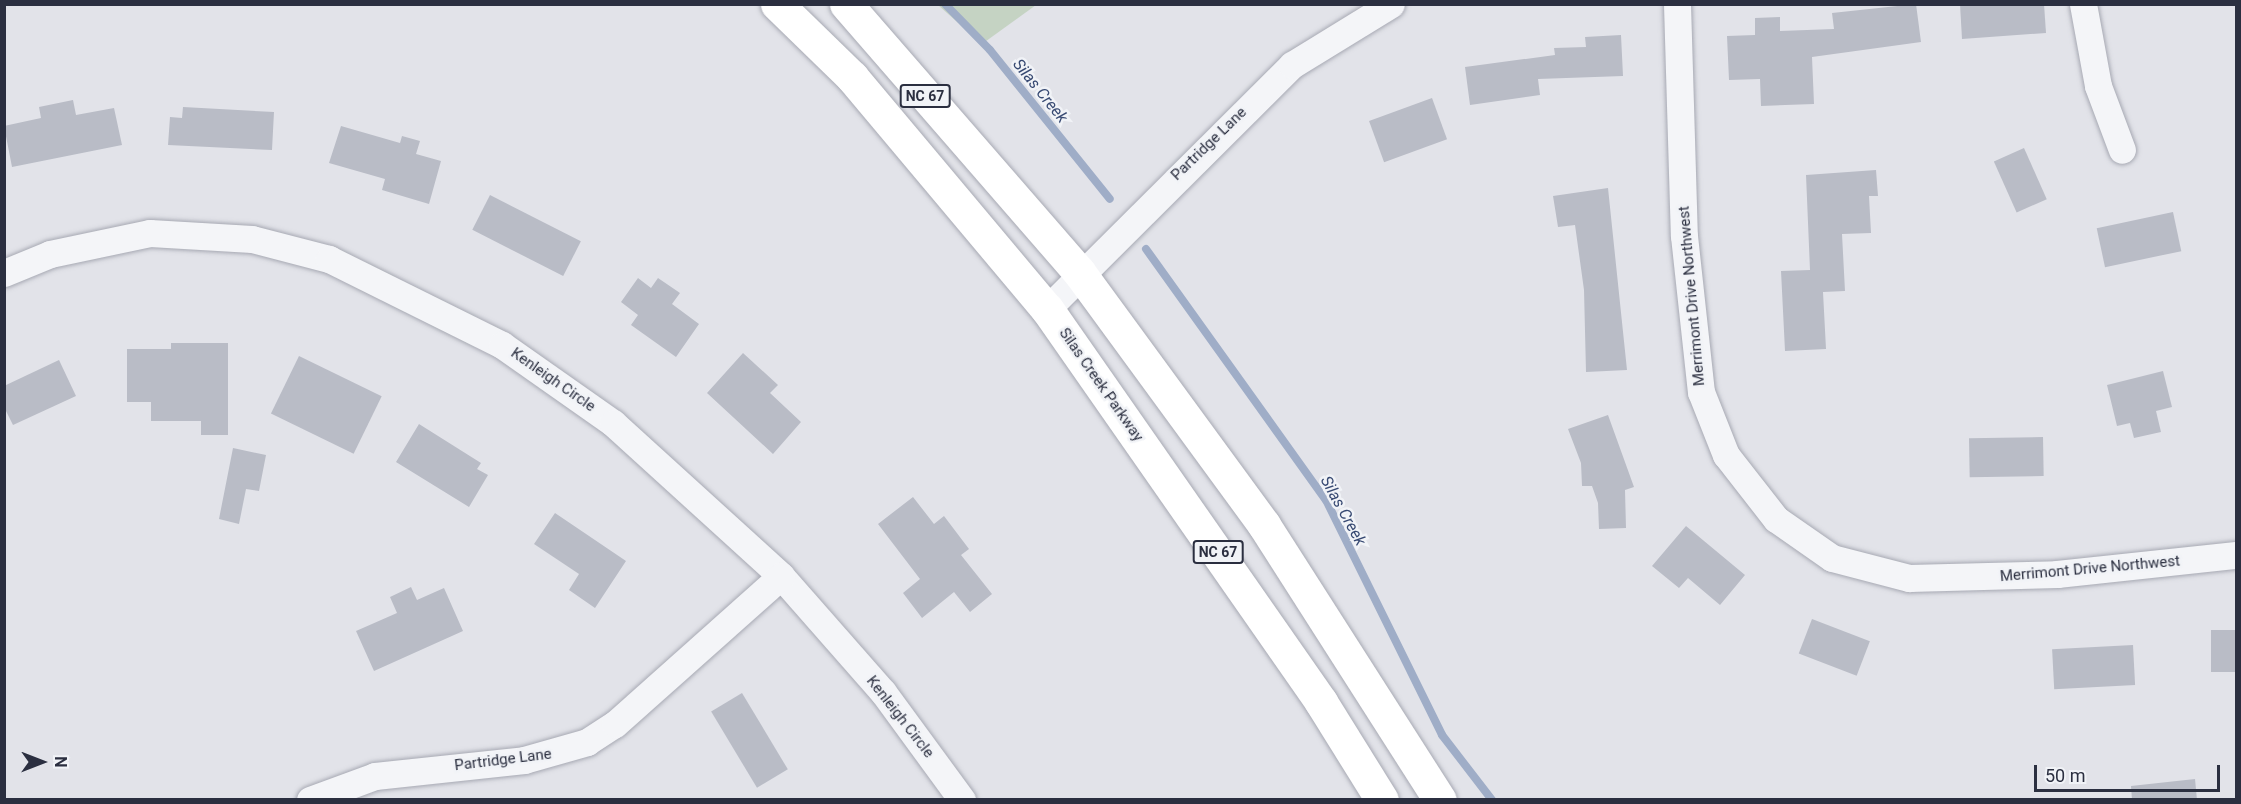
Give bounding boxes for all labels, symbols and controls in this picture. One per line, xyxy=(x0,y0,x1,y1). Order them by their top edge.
water label: Silas Creek xyxy=(1008,55,1072,127)
road number: NC 67 xyxy=(900,85,950,107)
street label: Partridge Lane xyxy=(1168,104,1250,184)
street label: Merrimont Drive Northwest xyxy=(1675,205,1709,387)
street label: Silas Creek Parkway xyxy=(1055,325,1147,445)
street label: Kenleigh Circle xyxy=(507,344,599,416)
water label: Silas Creek xyxy=(1316,473,1370,549)
road number: NC 67 xyxy=(1192,541,1244,563)
street label: Merrimont Drive Northwest xyxy=(1999,552,2181,586)
street label: Kenleigh Circle xyxy=(862,672,938,762)
north arrow xyxy=(12,732,72,792)
street label: Partridge Lane xyxy=(453,745,553,775)
scale bar xyxy=(2037,753,2223,791)
text: N xyxy=(51,756,70,768)
text: 50 m xyxy=(2045,765,2085,786)

